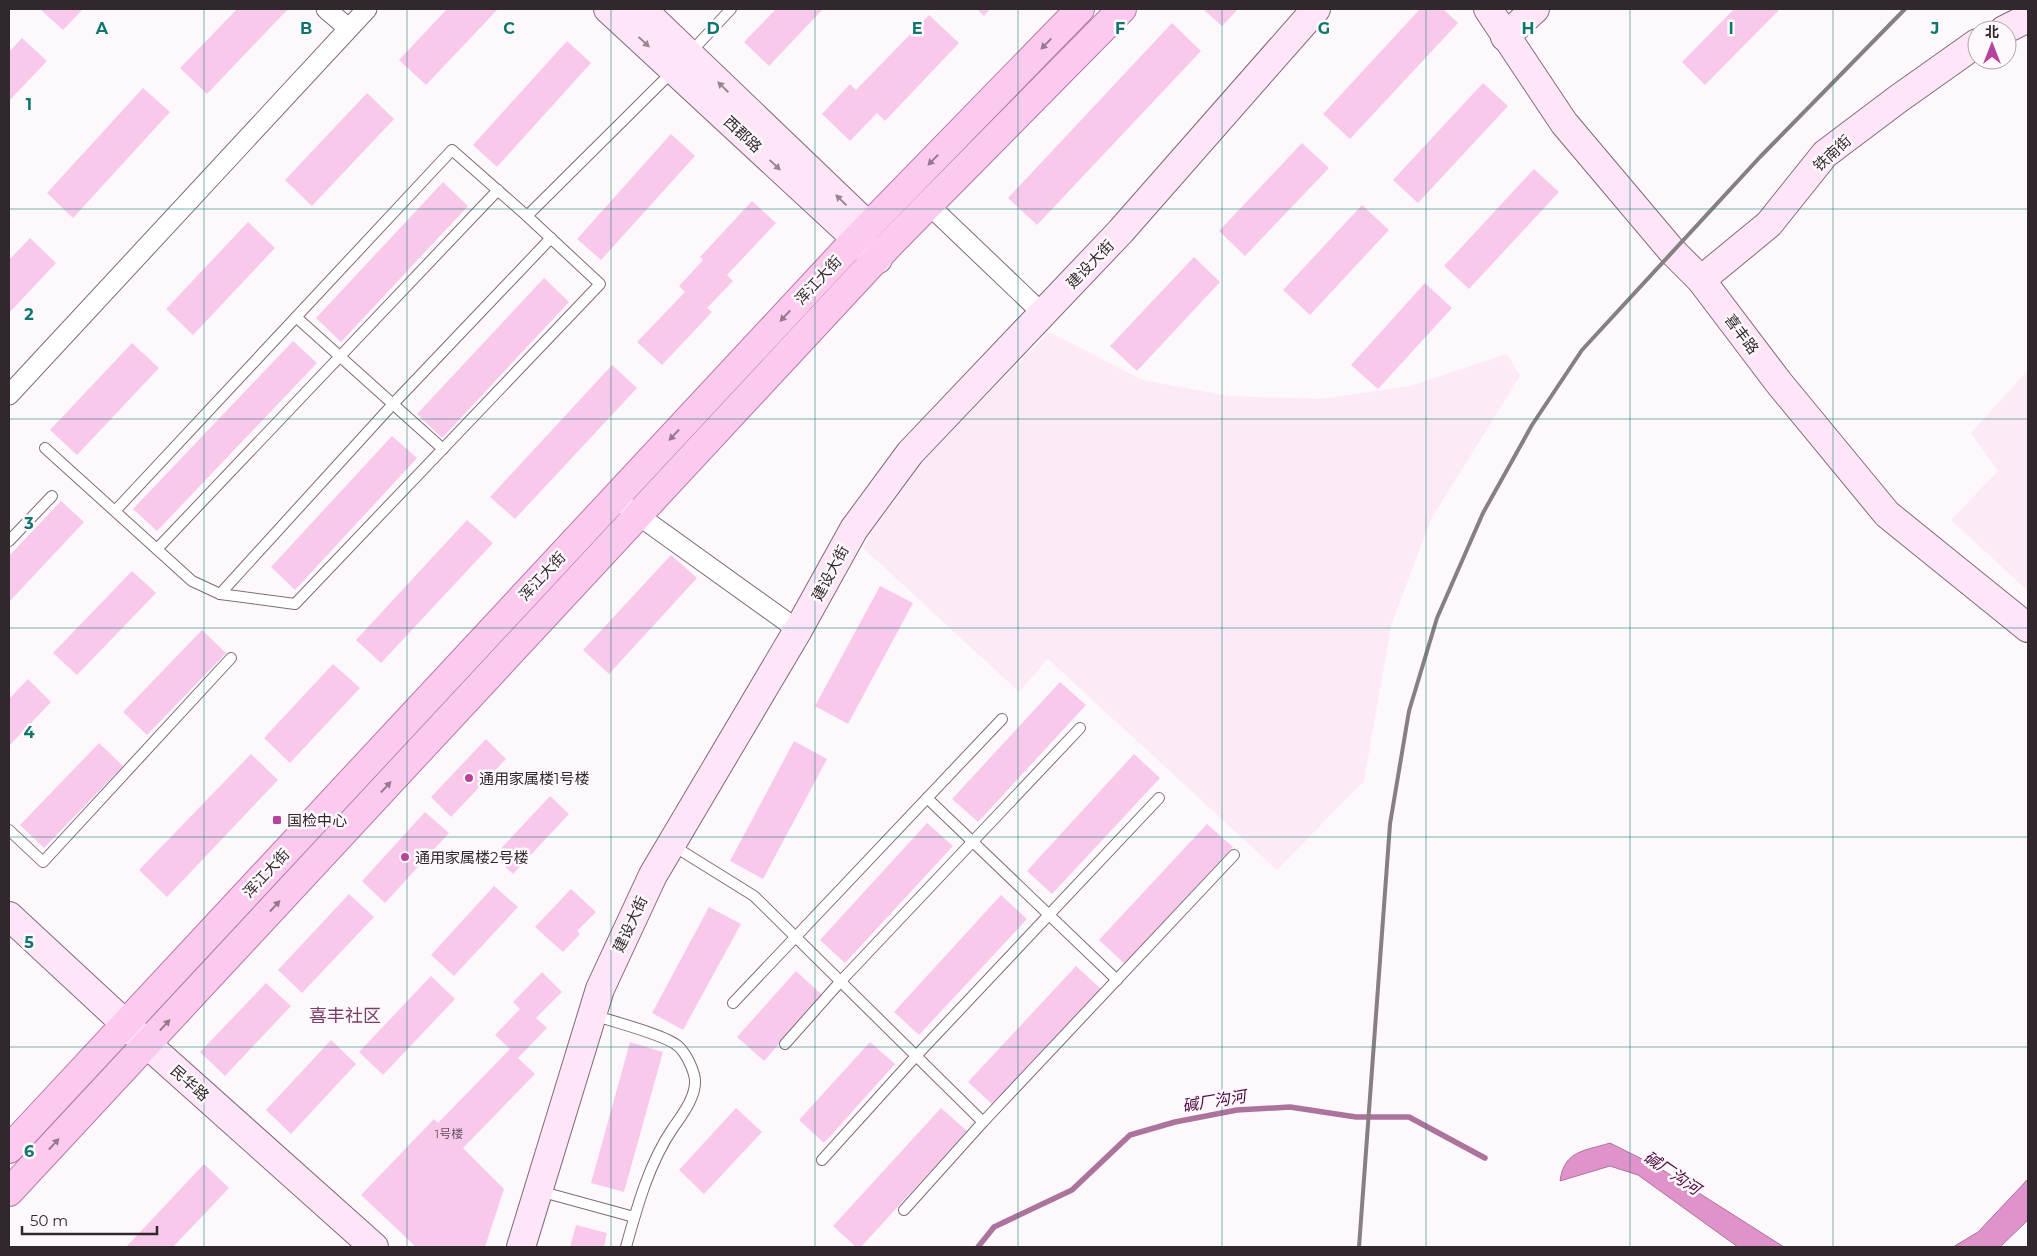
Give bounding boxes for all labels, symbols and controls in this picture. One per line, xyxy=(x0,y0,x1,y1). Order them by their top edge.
text: A xyxy=(95,19,109,38)
text: B xyxy=(300,19,312,38)
text: C xyxy=(503,19,515,38)
text: D xyxy=(706,19,720,38)
text: E xyxy=(912,19,922,38)
text: F xyxy=(1115,19,1125,38)
text: G xyxy=(1318,19,1330,38)
text: H xyxy=(1522,19,1534,38)
text: I xyxy=(1728,19,1734,38)
text: J xyxy=(1930,19,1939,38)
north arrow xyxy=(1967,20,2017,70)
text: 北 xyxy=(1985,23,1999,41)
one-way arrow xyxy=(637,36,649,48)
one-way arrow xyxy=(1041,37,1053,49)
one-way arrow xyxy=(718,81,730,93)
text: 1 xyxy=(26,95,32,114)
street label: 西郡路 xyxy=(720,112,766,156)
street label: 铁南街 xyxy=(1809,131,1855,175)
one-way arrow xyxy=(927,154,939,166)
one-way arrow xyxy=(769,159,781,171)
one-way arrow xyxy=(835,194,847,206)
street label: 建设大街 xyxy=(1062,236,1118,292)
street label: 浑江大街 xyxy=(791,252,845,308)
text: 2 xyxy=(24,305,34,324)
one-way arrow xyxy=(779,309,791,321)
street label: 喜丰路 xyxy=(1721,310,1763,358)
one-way arrow xyxy=(668,428,680,440)
text: 3 xyxy=(23,514,34,533)
street label: 建设大街 xyxy=(808,542,852,604)
street label: 浑江大街 xyxy=(515,548,569,604)
text: 4 xyxy=(23,723,35,742)
place label: 通用家属楼1号楼 xyxy=(479,769,589,788)
marker: 通用家属楼1号楼 xyxy=(463,772,475,784)
one-way arrow xyxy=(380,782,392,794)
place label: 国检中心 xyxy=(287,811,347,830)
marker: 国检中心 xyxy=(271,814,283,826)
street label: 浑江大街 xyxy=(239,845,293,901)
place label: 通用家属楼2号楼 xyxy=(415,848,529,867)
marker: 通用家属楼2号楼 xyxy=(399,851,411,863)
street label: 建设大街 xyxy=(609,893,651,955)
one-way arrow xyxy=(269,901,281,913)
text: 5 xyxy=(24,933,34,952)
district label: 喜丰社区 xyxy=(309,1005,381,1027)
one-way arrow xyxy=(159,1019,171,1031)
street label: 民华路 xyxy=(167,1061,213,1105)
water label: 碱厂沟河 xyxy=(1181,1086,1250,1115)
house number: 1号楼 xyxy=(435,1126,463,1141)
one-way arrow xyxy=(48,1138,60,1150)
text: 6 xyxy=(24,1142,34,1161)
water label: 碱厂沟河 xyxy=(1640,1147,1706,1200)
scale bar xyxy=(22,1204,158,1236)
text: 50 m xyxy=(30,1211,68,1230)

